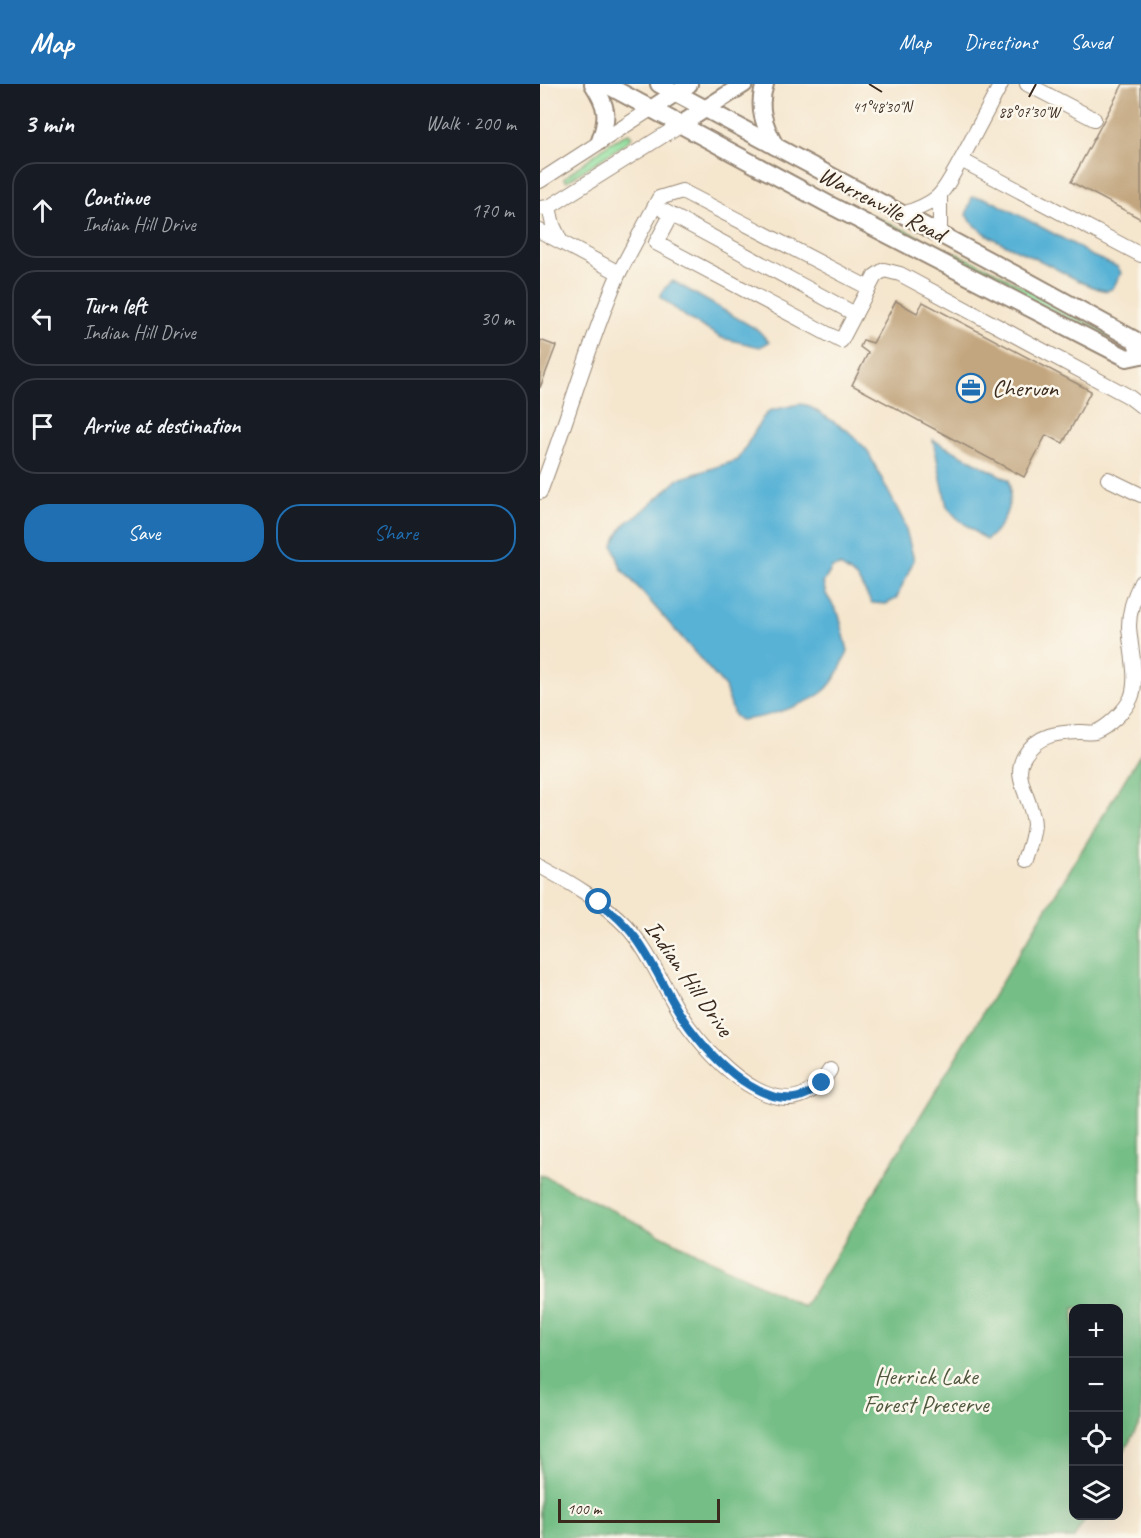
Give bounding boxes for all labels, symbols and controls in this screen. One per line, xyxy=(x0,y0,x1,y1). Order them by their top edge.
text: Map xyxy=(30,25,73,60)
text: Map xyxy=(899,29,931,55)
text: Directions xyxy=(964,29,1037,55)
text: Saved xyxy=(1070,29,1111,55)
text: 41°48'30"N xyxy=(852,98,915,117)
text: 88°07'30"W xyxy=(999,103,1063,122)
text: 3 min xyxy=(24,107,74,140)
text: Walk · 200 m xyxy=(426,111,516,136)
street label: Warrenville Road xyxy=(814,159,954,250)
text: Continue xyxy=(83,184,149,212)
icon: ahead xyxy=(26,194,59,227)
text: 170 m xyxy=(471,198,514,223)
text: Indian Hill Drive xyxy=(83,212,196,237)
text: Turn left xyxy=(83,292,147,320)
icon: left xyxy=(26,302,59,335)
text: 30 m xyxy=(480,306,514,331)
text: Indian Hill Drive xyxy=(83,320,196,345)
office icon: Chervon xyxy=(955,372,987,404)
place label: Chervon xyxy=(992,373,1059,403)
icon: arrive xyxy=(26,410,59,443)
text: Arrive at destination xyxy=(83,412,240,440)
button: Save xyxy=(24,504,264,562)
button: Share xyxy=(276,504,516,562)
route start xyxy=(585,888,611,914)
street label: Indian Hill Drive xyxy=(638,914,741,1044)
route end xyxy=(808,1069,834,1095)
map controls xyxy=(1069,1304,1123,1520)
button: + xyxy=(1069,1304,1123,1358)
button: − xyxy=(1069,1358,1123,1412)
park label: Herrick Lake Forest Preserve xyxy=(863,1361,991,1419)
button: locate xyxy=(1069,1412,1123,1466)
button: layers xyxy=(1069,1466,1123,1520)
scale bar xyxy=(558,1496,720,1524)
text: 100 m xyxy=(567,1499,601,1519)

